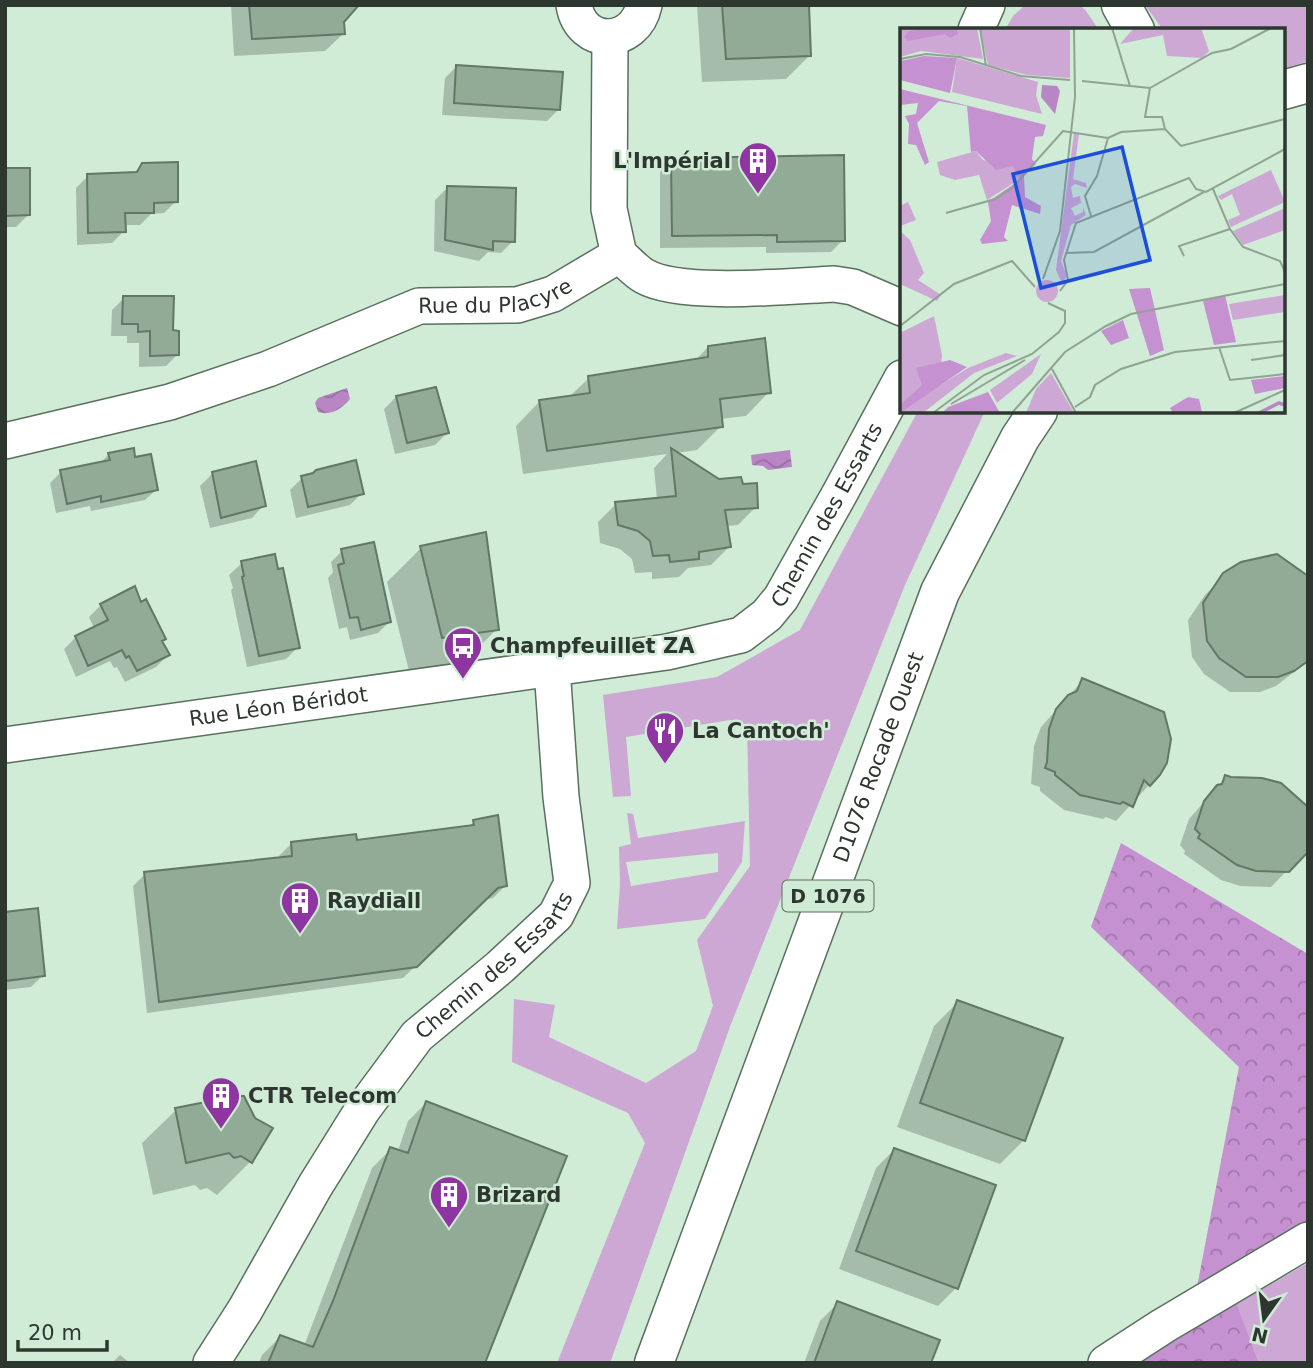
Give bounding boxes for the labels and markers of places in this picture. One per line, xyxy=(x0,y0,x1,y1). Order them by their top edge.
building icon: L'Impérial xyxy=(737,140,779,195)
place label: L'Impérial xyxy=(613,149,731,173)
bus stop icon: Champfeuillet ZA xyxy=(442,625,484,680)
place label: Champfeuillet ZA xyxy=(490,634,695,658)
restaurant icon: La Cantoch' xyxy=(644,710,686,765)
place label: La Cantoch' xyxy=(692,719,830,743)
building icon: Raydiall xyxy=(279,880,321,935)
place label: Raydiall xyxy=(327,889,421,913)
building icon: CTR Telecom xyxy=(200,1075,242,1130)
place label: CTR Telecom xyxy=(248,1084,397,1108)
building icon: Brizard xyxy=(428,1174,470,1229)
place label: Brizard xyxy=(476,1183,561,1207)

